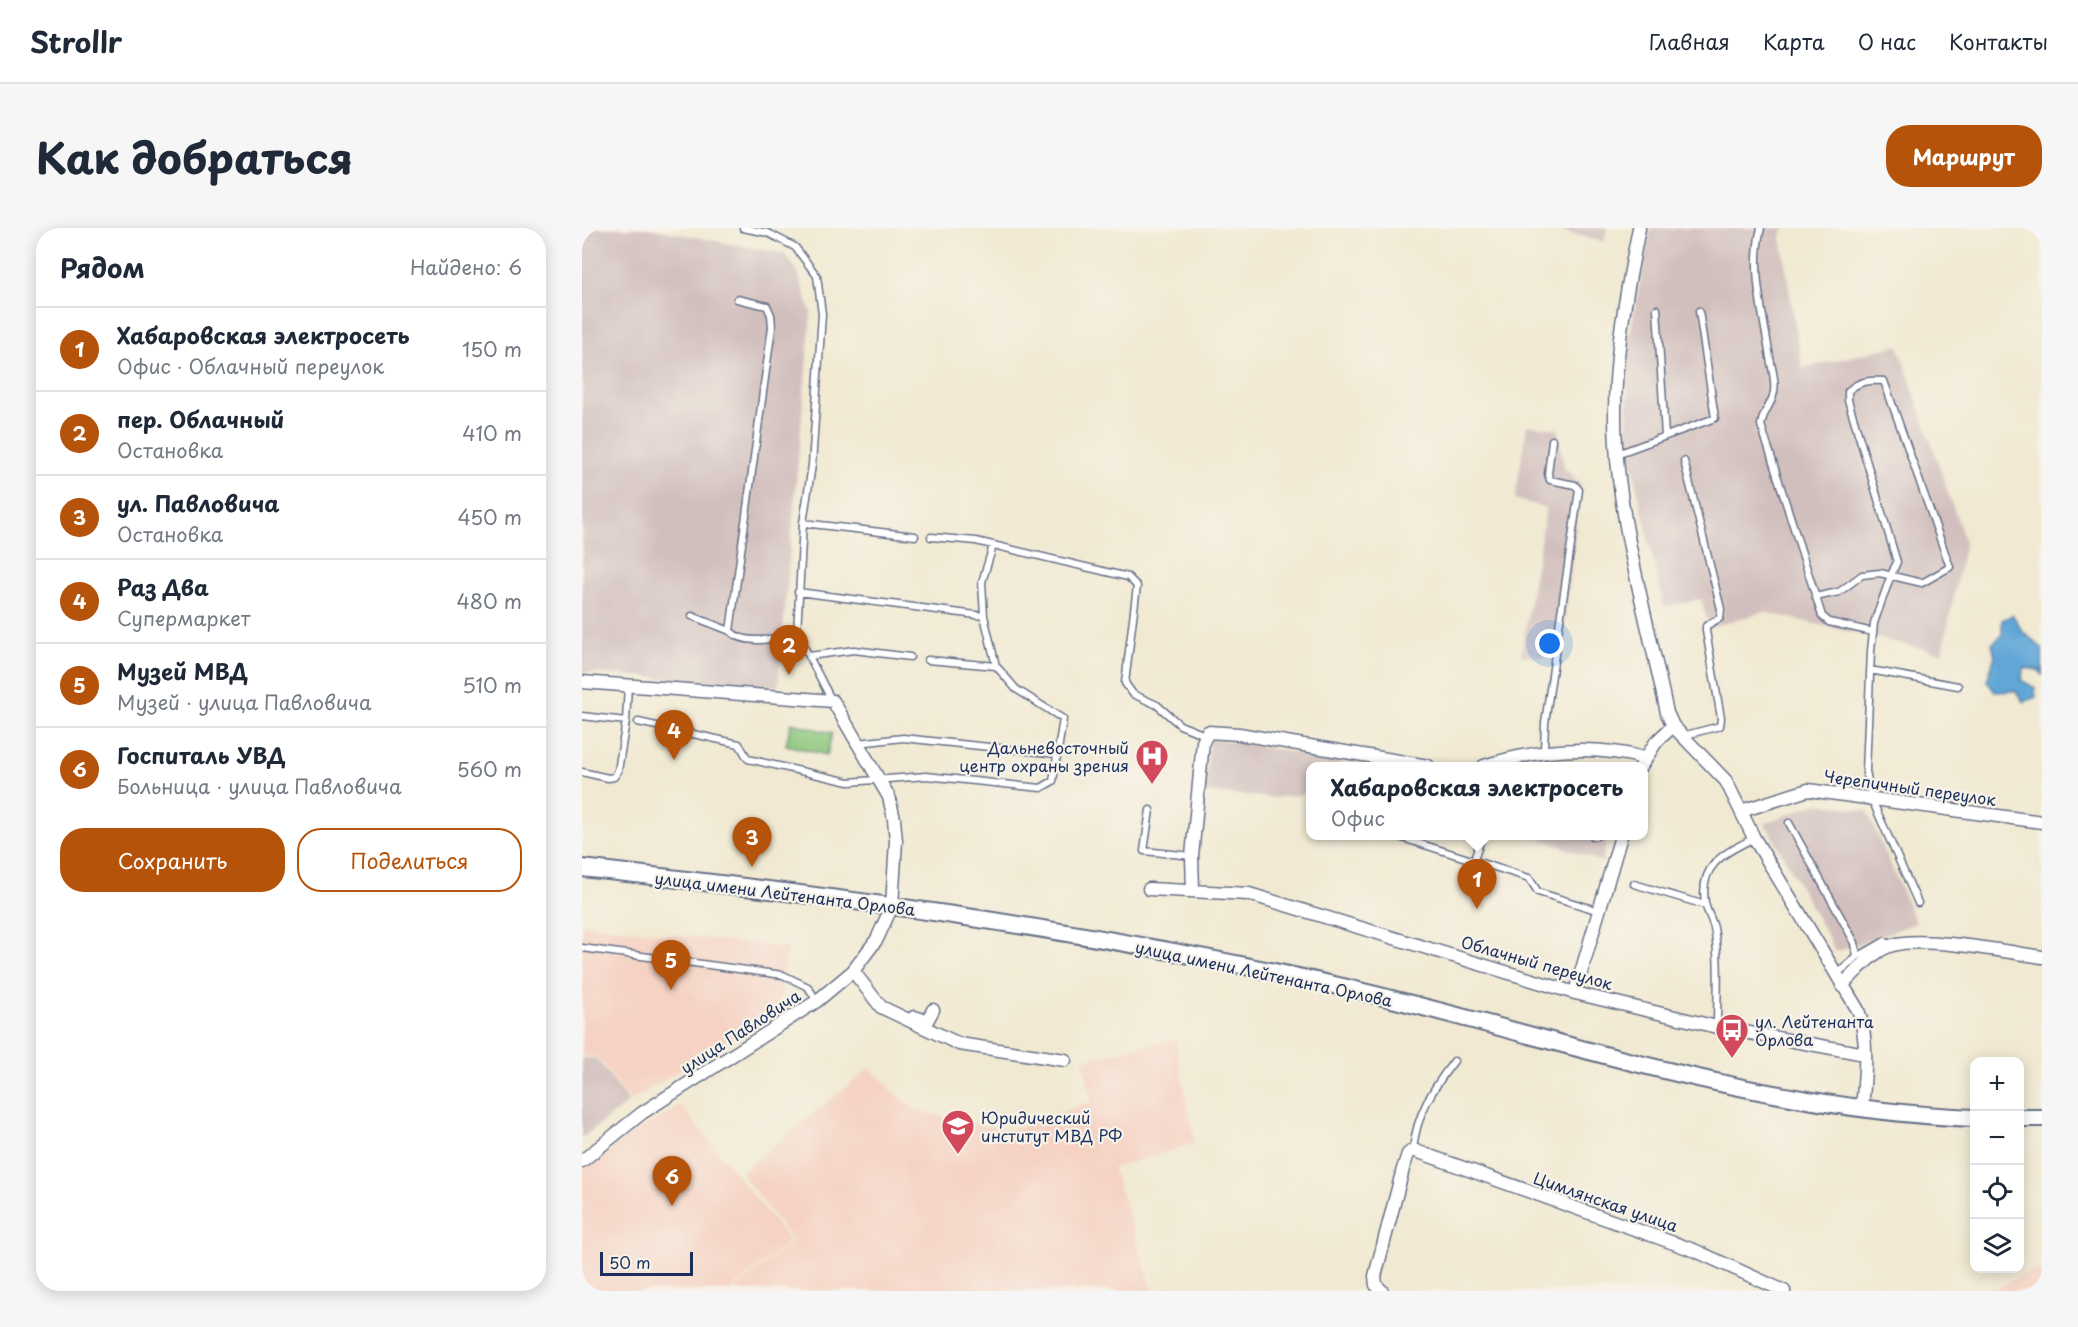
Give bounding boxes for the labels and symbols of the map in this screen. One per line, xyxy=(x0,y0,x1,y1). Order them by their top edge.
pin: 2 xyxy=(770,626,808,675)
your location xyxy=(1535,629,1564,658)
pin: 4 xyxy=(654,710,694,760)
place label: Дальневосточный центр охраны зрения xyxy=(959,735,1129,777)
hospital icon: Дальневосточный центр охраны зрения xyxy=(1134,738,1170,785)
street label: Черепичный переулок xyxy=(1822,763,1998,811)
pin: 3 xyxy=(732,818,772,867)
pin: 1 xyxy=(1458,860,1496,909)
street label: улица имени Лейтенанта Орлова xyxy=(653,865,917,921)
street label: Облачный переулок xyxy=(1458,929,1616,995)
street label: улица имени Лейтенанта Орлова xyxy=(1133,934,1395,1012)
pin: 5 xyxy=(652,940,691,990)
street label: улица Павловича xyxy=(675,983,805,1079)
place label: ул. Лейтенанта Орлова xyxy=(1755,1009,1874,1051)
bus stop icon: ул. Лейтенанта Орлова xyxy=(1714,1012,1750,1059)
place label: Юридический институт МВД РФ xyxy=(981,1105,1122,1147)
school or university icon: Юридический институт МВД РФ xyxy=(940,1108,976,1155)
pin: 6 xyxy=(652,1156,692,1206)
street label: Цимлянская улица xyxy=(1531,1165,1681,1237)
scale bar xyxy=(600,1249,693,1276)

